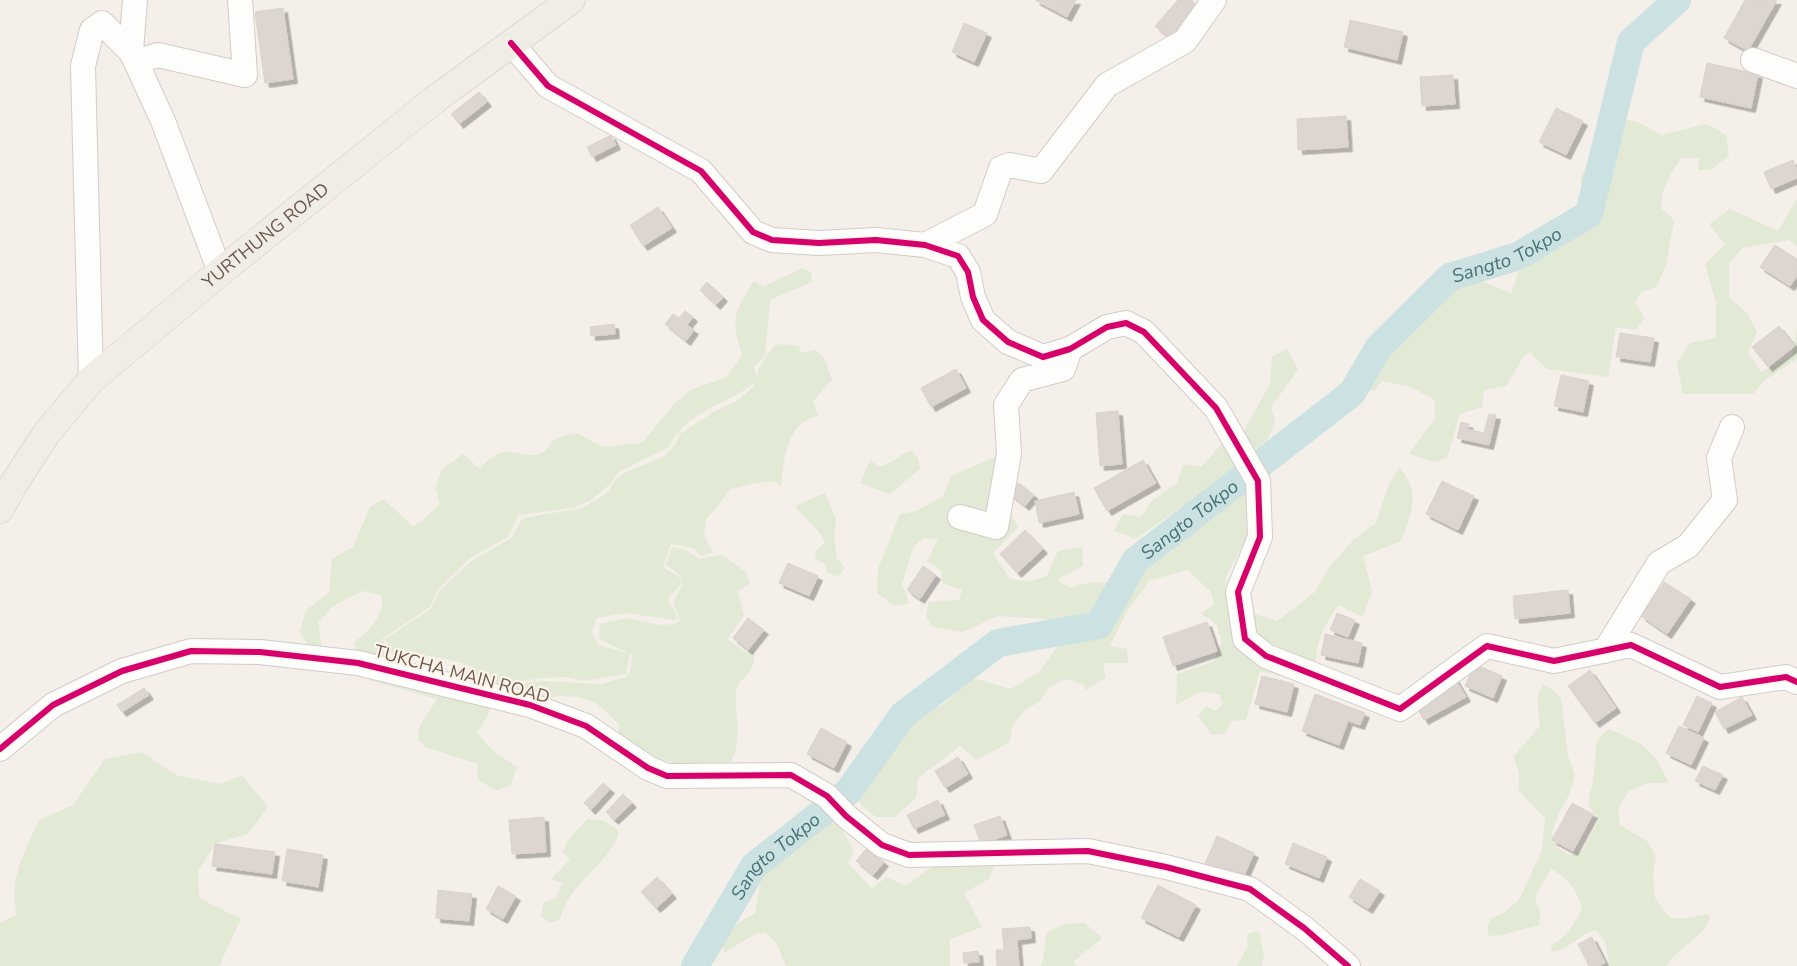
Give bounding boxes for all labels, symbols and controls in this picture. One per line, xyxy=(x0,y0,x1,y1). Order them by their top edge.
street label: YURTHUNG ROAD xyxy=(196,177,334,294)
water label: Sangto Tokpo xyxy=(1449,221,1567,290)
water label: Sangto Tokpo xyxy=(1135,474,1244,566)
street label: TUKCHA MAIN ROAD xyxy=(371,639,553,709)
water label: Sangto Tokpo xyxy=(725,807,826,905)

